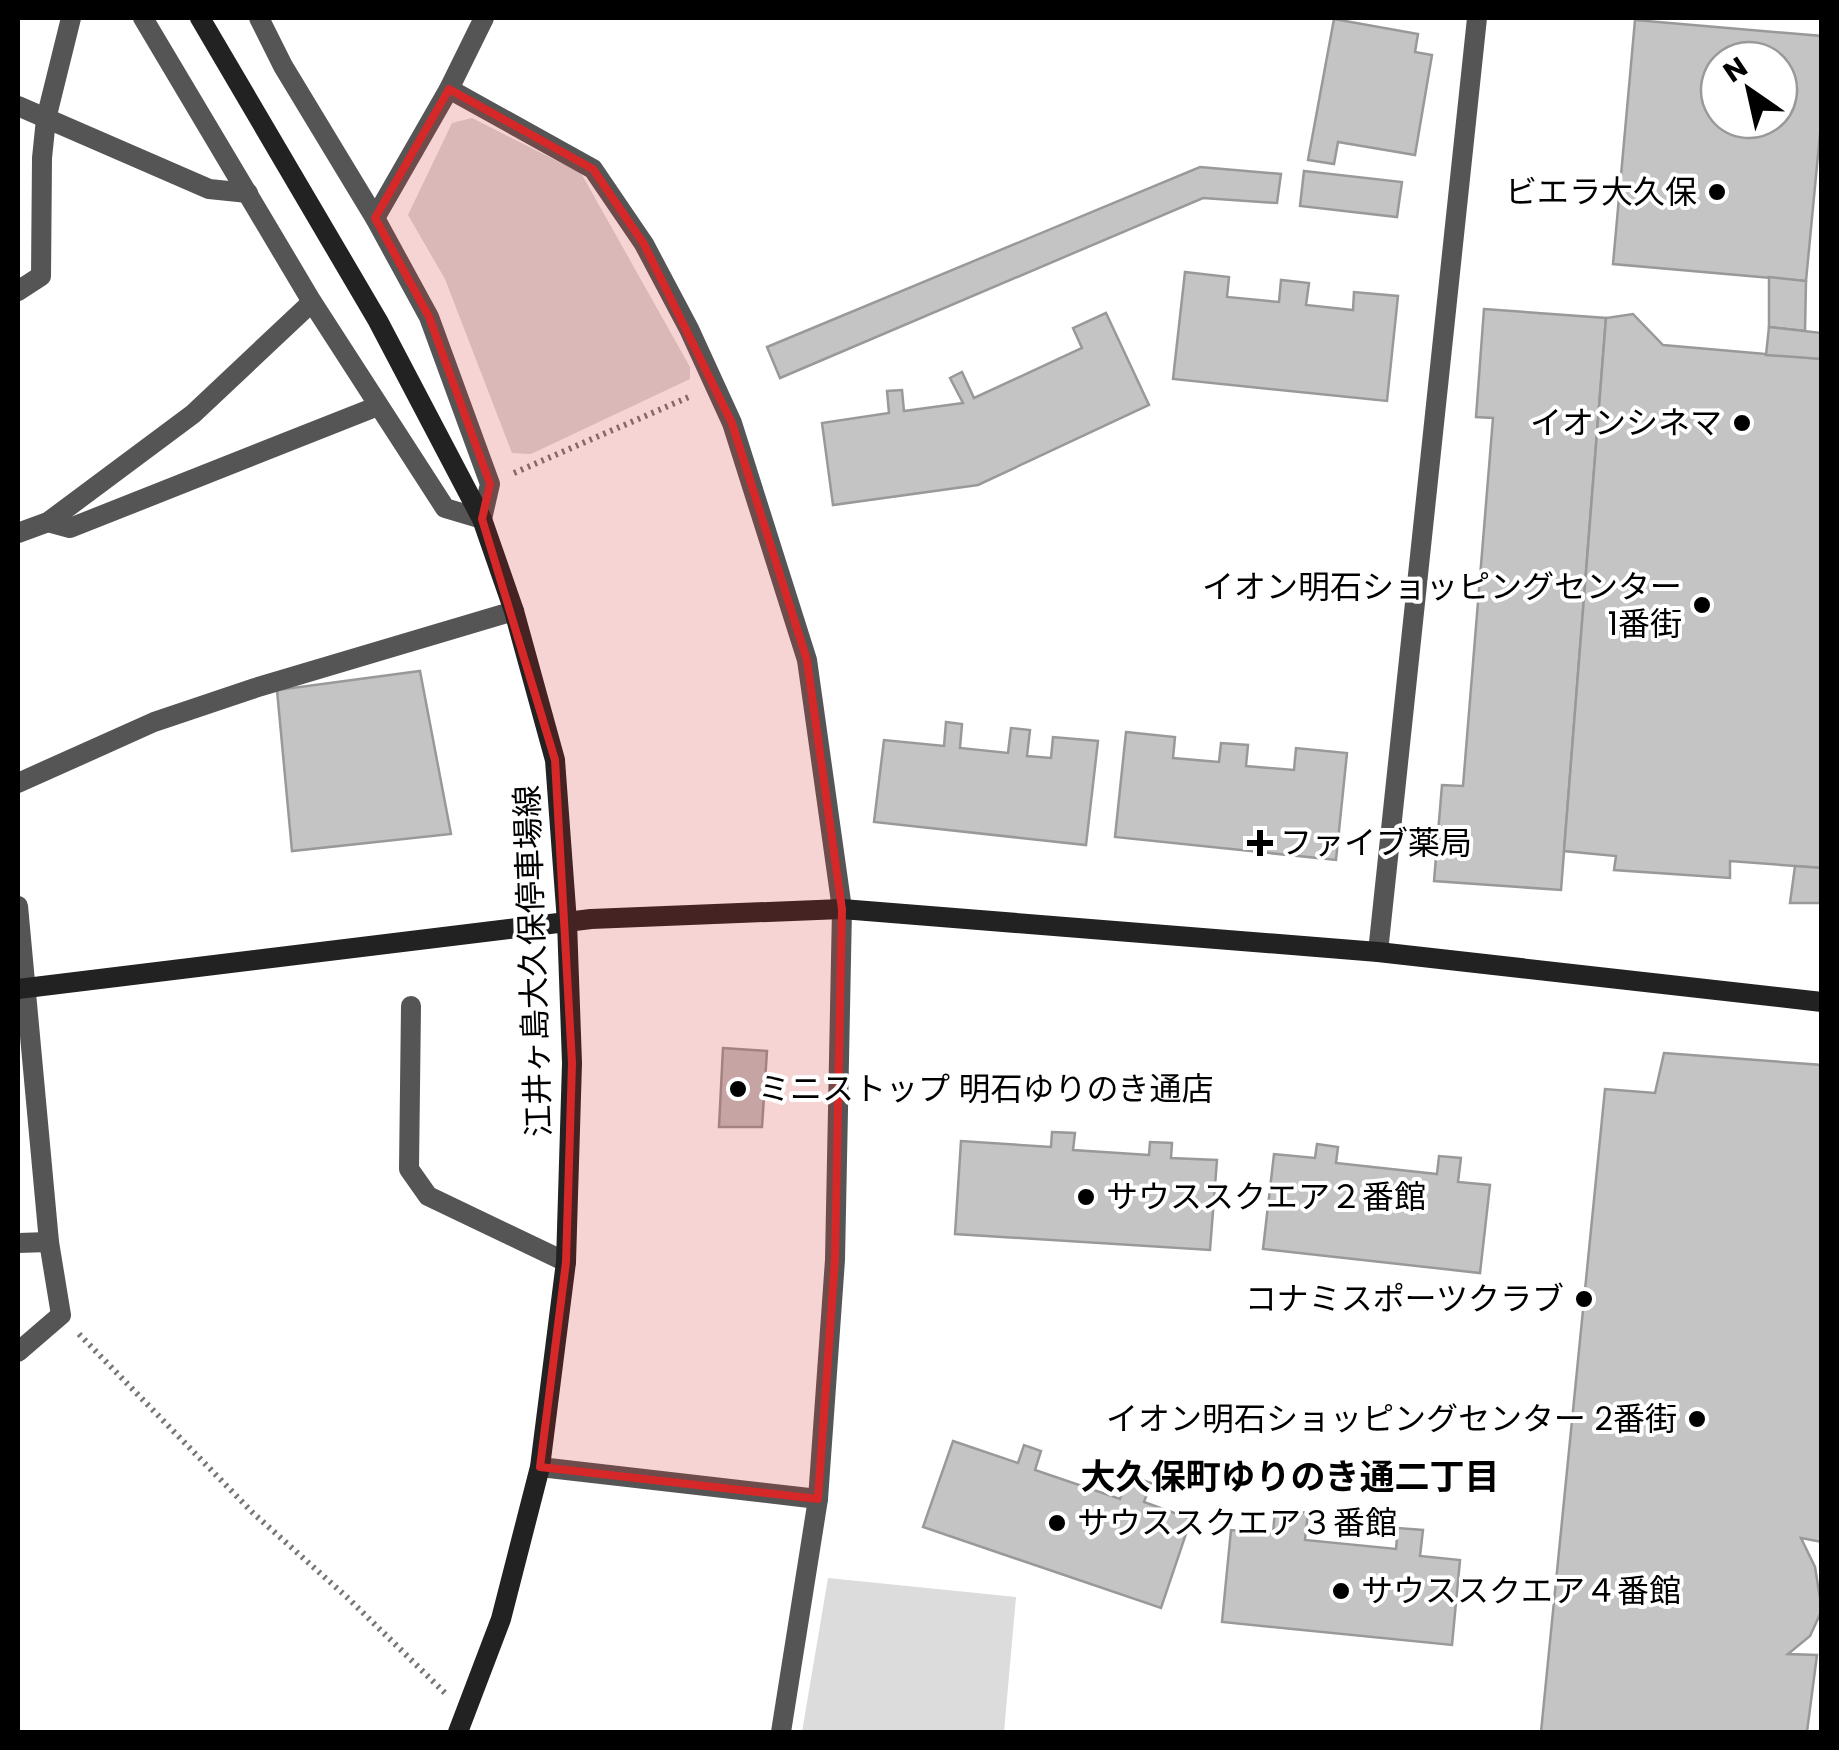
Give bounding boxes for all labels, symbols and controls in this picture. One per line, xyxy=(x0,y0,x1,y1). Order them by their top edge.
north arrow xyxy=(1699,40,1799,140)
text: N xyxy=(1716,48,1755,92)
place label: ビエラ大久保 xyxy=(1505,169,1697,214)
marker: ビエラ大久保 xyxy=(1706,181,1728,203)
place label: イオンシネマ xyxy=(1530,400,1722,445)
marker: イオンシネマ xyxy=(1731,412,1753,434)
place label: イオン明石ショッピングセンター 1番街 xyxy=(1202,564,1682,646)
marker: イオン明石ショッピングセンター 1番街 xyxy=(1691,594,1713,616)
street label: 江井ヶ島大久保停車場線 xyxy=(504,784,561,1138)
place label: ファイブ薬局 xyxy=(1280,820,1472,865)
marker: ファイブ薬局 xyxy=(1249,832,1271,854)
place label: ミニストップ 明石ゆりのき通店 xyxy=(758,1066,1214,1111)
marker: ミニストップ 明石ゆりのき通店 xyxy=(727,1078,749,1100)
place label: サウススクエア２番館 xyxy=(1106,1174,1426,1219)
marker: サウススクエア２番館 xyxy=(1075,1186,1097,1208)
place label: コナミスポーツクラブ xyxy=(1245,1276,1564,1321)
marker: コナミスポーツクラブ xyxy=(1573,1288,1595,1310)
place label: イオン明石ショッピングセンター 2番街 xyxy=(1106,1396,1677,1441)
marker: イオン明石ショッピングセンター 2番街 xyxy=(1686,1408,1708,1430)
district label: 大久保町ゆりのき通二丁目 xyxy=(1081,1452,1499,1501)
place label: サウススクエア３番館 xyxy=(1077,1500,1397,1545)
marker: サウススクエア３番館 xyxy=(1046,1512,1068,1534)
place label: サウススクエア４番館 xyxy=(1361,1568,1681,1613)
marker: サウススクエア４番館 xyxy=(1330,1580,1352,1602)

